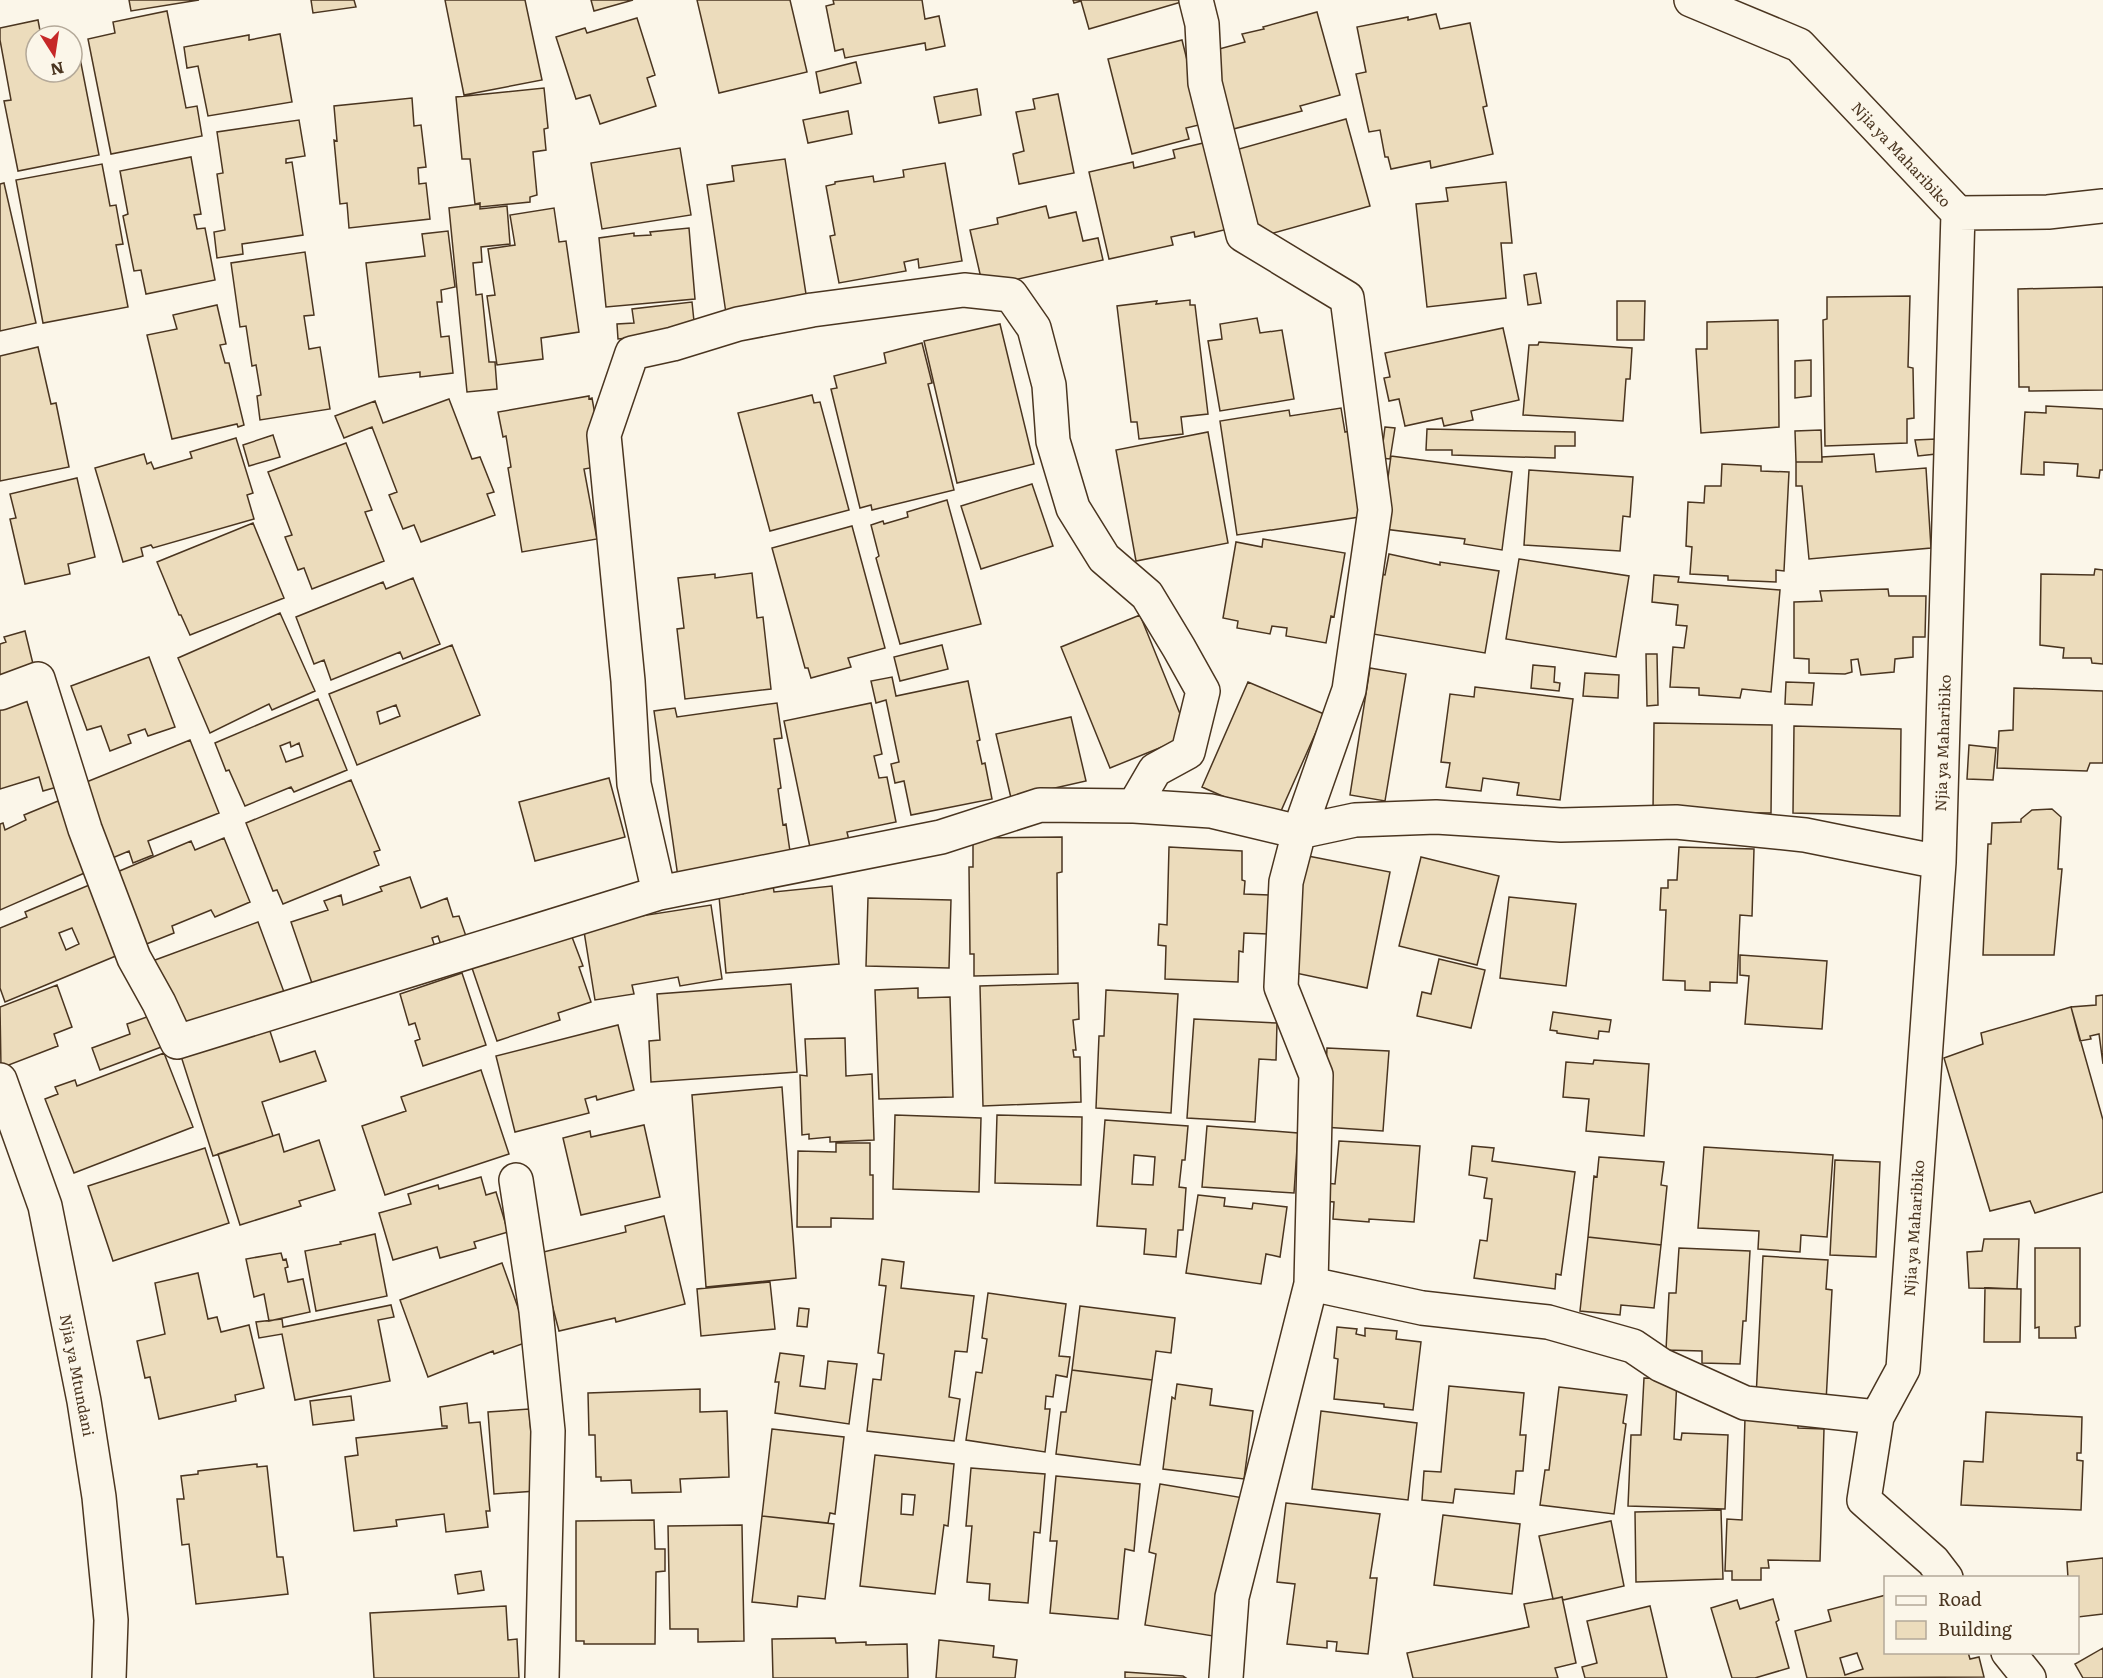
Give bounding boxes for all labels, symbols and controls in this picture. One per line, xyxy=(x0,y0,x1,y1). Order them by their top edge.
north arrow xyxy=(24,24,84,84)
text: N xyxy=(48,57,66,83)
street label: Njia ya Maharibiko xyxy=(1847,96,1957,212)
street label: Njia ya Maharibiko xyxy=(1928,674,1956,812)
street label: Njia ya Maharibiko xyxy=(1897,1159,1929,1297)
street label: Njia ya Mtundani xyxy=(55,1312,101,1438)
legend xyxy=(1884,1576,2079,1654)
text: Road xyxy=(1938,1585,1982,1612)
text: Building xyxy=(1938,1615,2013,1642)

